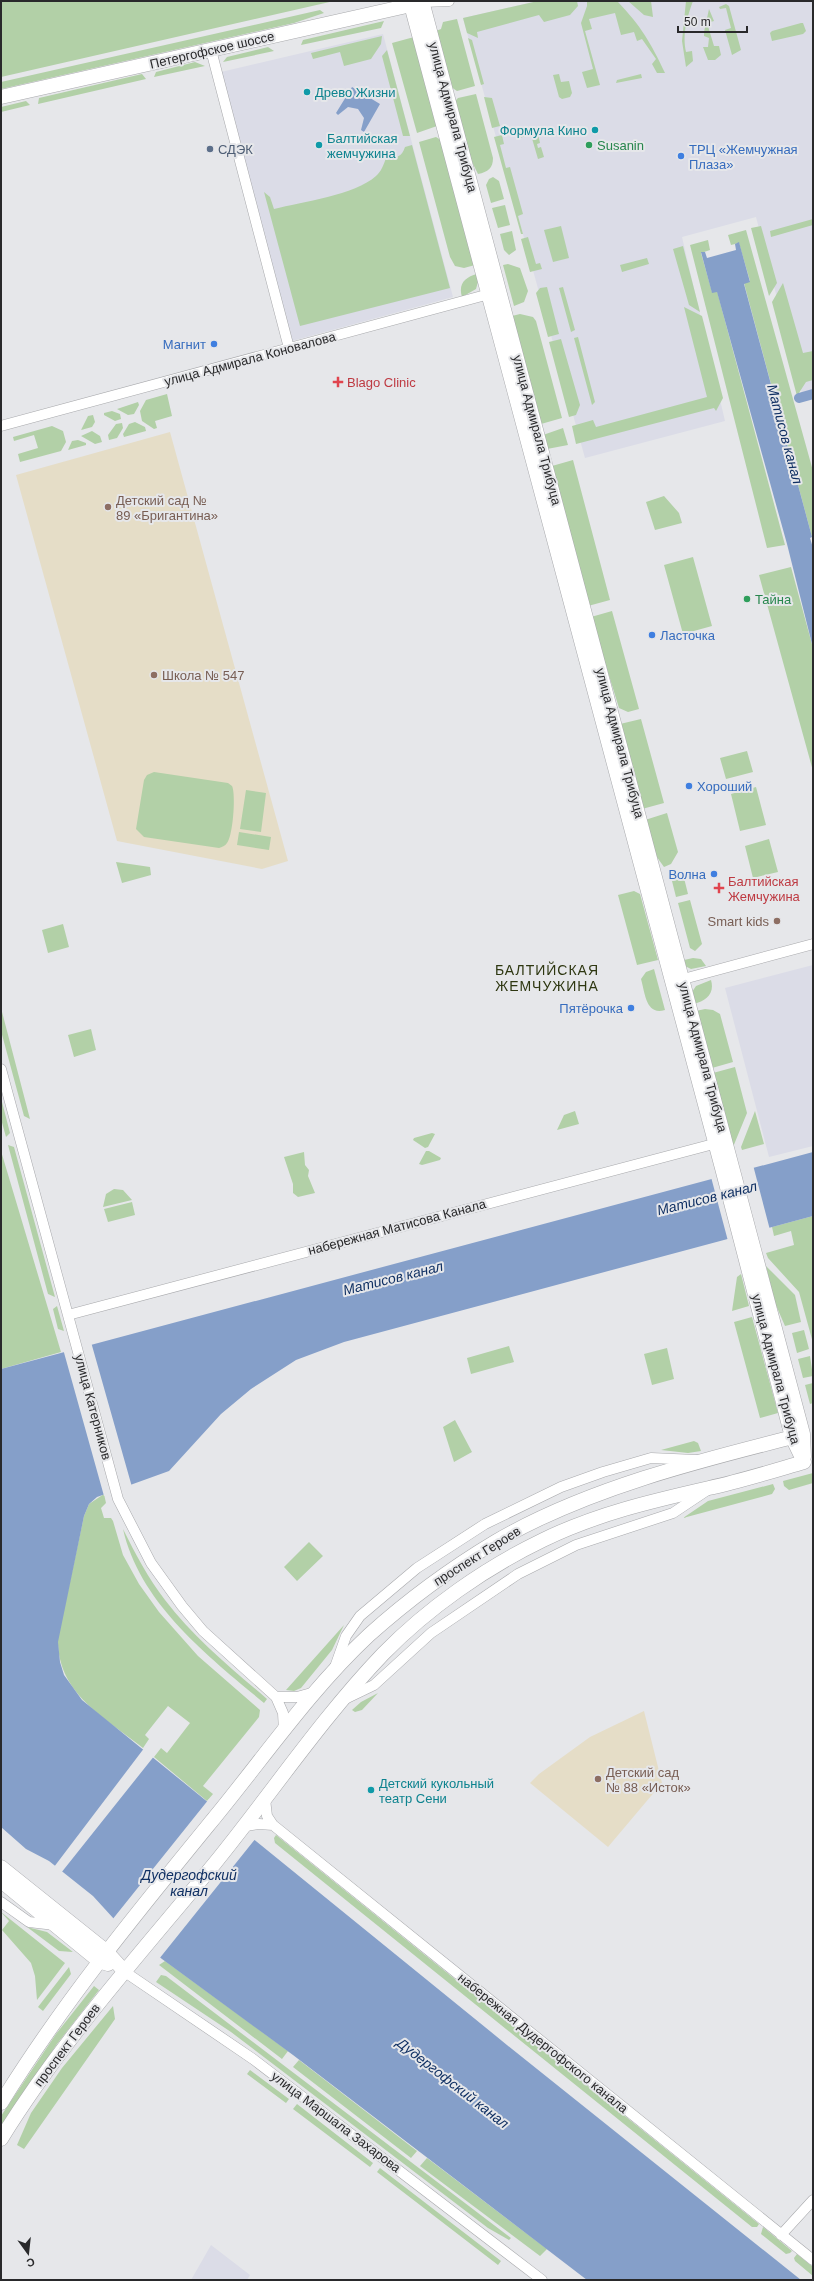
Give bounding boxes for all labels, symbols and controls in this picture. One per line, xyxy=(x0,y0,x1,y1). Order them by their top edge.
scale bar xyxy=(678,8,747,34)
text: 50 m xyxy=(684,15,711,29)
street label: Петергофское шоссе xyxy=(148,28,276,72)
street label: улица Адмирала Трибуца xyxy=(426,40,480,194)
place label: Древо Жизни xyxy=(315,85,396,100)
marker: Древо Жизни xyxy=(302,87,312,97)
place label: Формула Кино xyxy=(500,123,587,138)
marker: Формула Кино xyxy=(590,125,600,135)
place label: Балтийская жемчужина xyxy=(327,131,398,161)
place label: Susanin xyxy=(597,138,644,153)
marker: Балтийская жемчужина xyxy=(314,140,324,150)
marker: Susanin xyxy=(584,140,594,150)
place label: СДЭК xyxy=(218,142,253,157)
place label: ТРЦ «Жемчужная Плаза» xyxy=(689,142,798,172)
marker: СДЭК xyxy=(205,144,215,154)
marker: ТРЦ «Жемчужная Плаза» xyxy=(676,151,686,161)
street label: улица Адмирала Коновалова xyxy=(163,329,338,389)
place label: Магнит xyxy=(163,337,206,352)
marker: Магнит xyxy=(209,339,219,349)
street label: улица Адмирала Трибуца xyxy=(510,353,564,507)
place label: Blago Clinic xyxy=(347,375,416,390)
marker: Blago Clinic xyxy=(332,376,344,388)
water label: Матисов канал xyxy=(764,382,806,486)
place label: Детский сад № 89 «Бригантина» xyxy=(116,493,218,523)
marker: Детский сад № 89 «Бригантина» xyxy=(103,502,113,512)
place label: Тайна xyxy=(755,592,792,607)
marker: Тайна xyxy=(742,594,752,604)
place label: Ласточка xyxy=(660,628,716,643)
marker: Ласточка xyxy=(647,630,657,640)
street label: улица Адмирала Трибуца xyxy=(593,666,647,820)
place label: Школа № 547 xyxy=(162,668,244,683)
marker: Школа № 547 xyxy=(149,670,159,680)
place label: Хороший xyxy=(697,779,752,794)
marker: Хороший xyxy=(684,781,694,791)
place label: Волна xyxy=(668,867,707,882)
marker: Волна xyxy=(709,869,719,879)
place label: Балтийская Жемчужина xyxy=(728,874,801,904)
marker: Балтийская Жемчужина xyxy=(713,882,725,894)
place label: Smart kids xyxy=(708,914,769,929)
marker: Smart kids xyxy=(772,916,782,926)
district label: БАЛТИЙСКАЯ ЖЕМЧУЖИНА xyxy=(495,961,599,994)
street label: улица Адмирала Трибуца xyxy=(676,980,730,1134)
place label: Пятёрочка xyxy=(559,1001,624,1016)
marker: Пятёрочка xyxy=(626,1003,636,1013)
water label: Матисов канал xyxy=(655,1178,759,1218)
street label: набережная Матисова Канала xyxy=(306,1196,488,1258)
water label: Матисов канал xyxy=(341,1258,445,1298)
street label: улица Адмирала Трибуца xyxy=(749,1292,803,1446)
street label: улица Катерников xyxy=(72,1353,114,1461)
street label: проспект Героев xyxy=(431,1523,523,1589)
place label: Детский сад № 88 «Исток» xyxy=(606,1765,691,1795)
marker: Детский сад № 88 «Исток» xyxy=(593,1774,603,1784)
place label: Детский кукольный театр Сени xyxy=(379,1776,494,1806)
marker: Детский кукольный театр Сени xyxy=(366,1785,376,1795)
water label: Дудергофский канал xyxy=(139,1867,237,1899)
street label: набережная Дудергофского канала xyxy=(455,1970,631,2117)
street label: проспект Героев xyxy=(31,2001,103,2089)
water label: Дудергофский канал xyxy=(392,2033,512,2132)
street label: улица Маршала Захарова xyxy=(268,2068,404,2176)
north arrow xyxy=(8,2233,48,2273)
text: С xyxy=(25,2256,36,2269)

